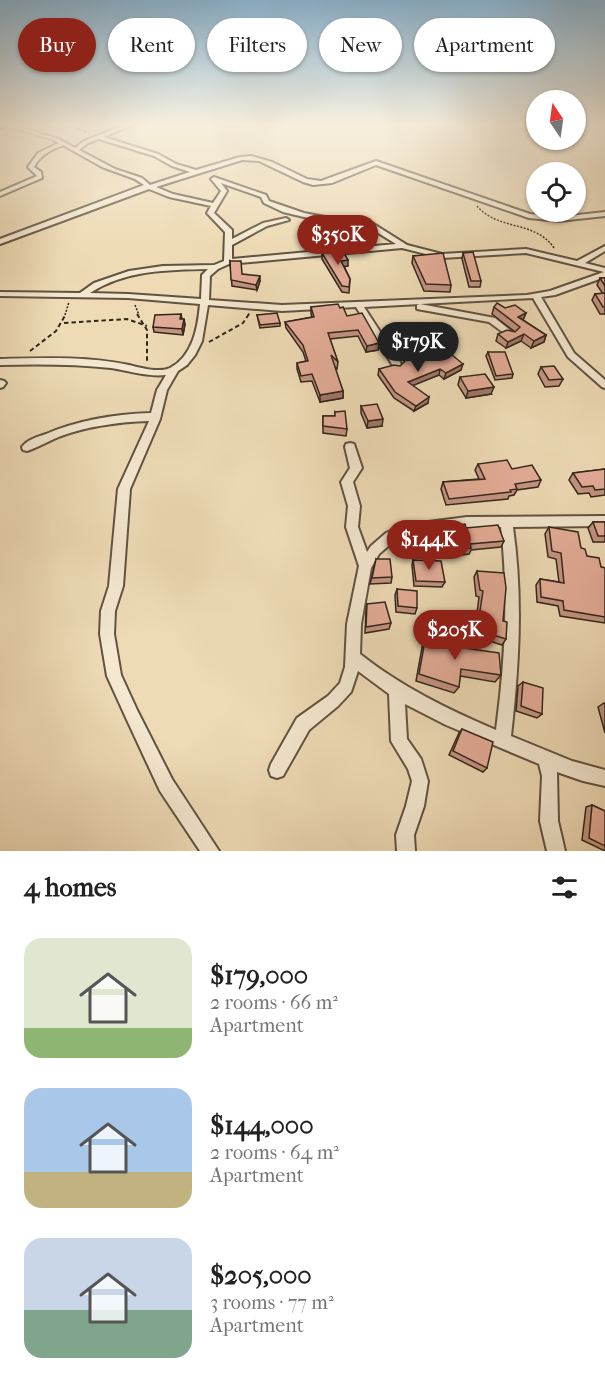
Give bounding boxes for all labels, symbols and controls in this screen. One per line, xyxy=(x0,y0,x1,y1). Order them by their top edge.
chip: Buy xyxy=(18,18,96,72)
chip: Rent xyxy=(108,18,195,72)
chip: Filters xyxy=(207,18,307,72)
chip: New xyxy=(319,18,402,72)
chip: Apartment xyxy=(414,18,555,72)
north arrow xyxy=(526,90,586,150)
map controls xyxy=(526,90,586,222)
button: locate xyxy=(526,162,586,222)
pin: $350K xyxy=(296,215,380,266)
text: $350K xyxy=(311,223,365,246)
pin: $179K xyxy=(376,322,460,373)
text: $179K xyxy=(392,330,444,353)
pin: $144K xyxy=(387,520,471,571)
text: $144K xyxy=(401,528,457,551)
pin: $205K xyxy=(413,610,497,661)
text: $205K xyxy=(427,618,483,641)
icon: filters xyxy=(548,871,581,904)
text: 4 homes xyxy=(24,872,116,903)
text: $179,000 xyxy=(210,960,308,991)
icon: home xyxy=(72,962,144,1034)
text: 2 rooms · 66 m² xyxy=(210,991,338,1014)
text: Apartment xyxy=(210,1014,304,1037)
text: $144,000 xyxy=(210,1110,314,1141)
icon: home xyxy=(72,1112,144,1184)
text: 2 rooms · 64 m² xyxy=(210,1141,339,1164)
text: Apartment xyxy=(210,1164,304,1187)
text: $205,000 xyxy=(210,1260,312,1291)
icon: home xyxy=(72,1262,144,1334)
text: 3 rooms · 77 m² xyxy=(210,1291,334,1314)
text: Apartment xyxy=(210,1314,304,1337)

